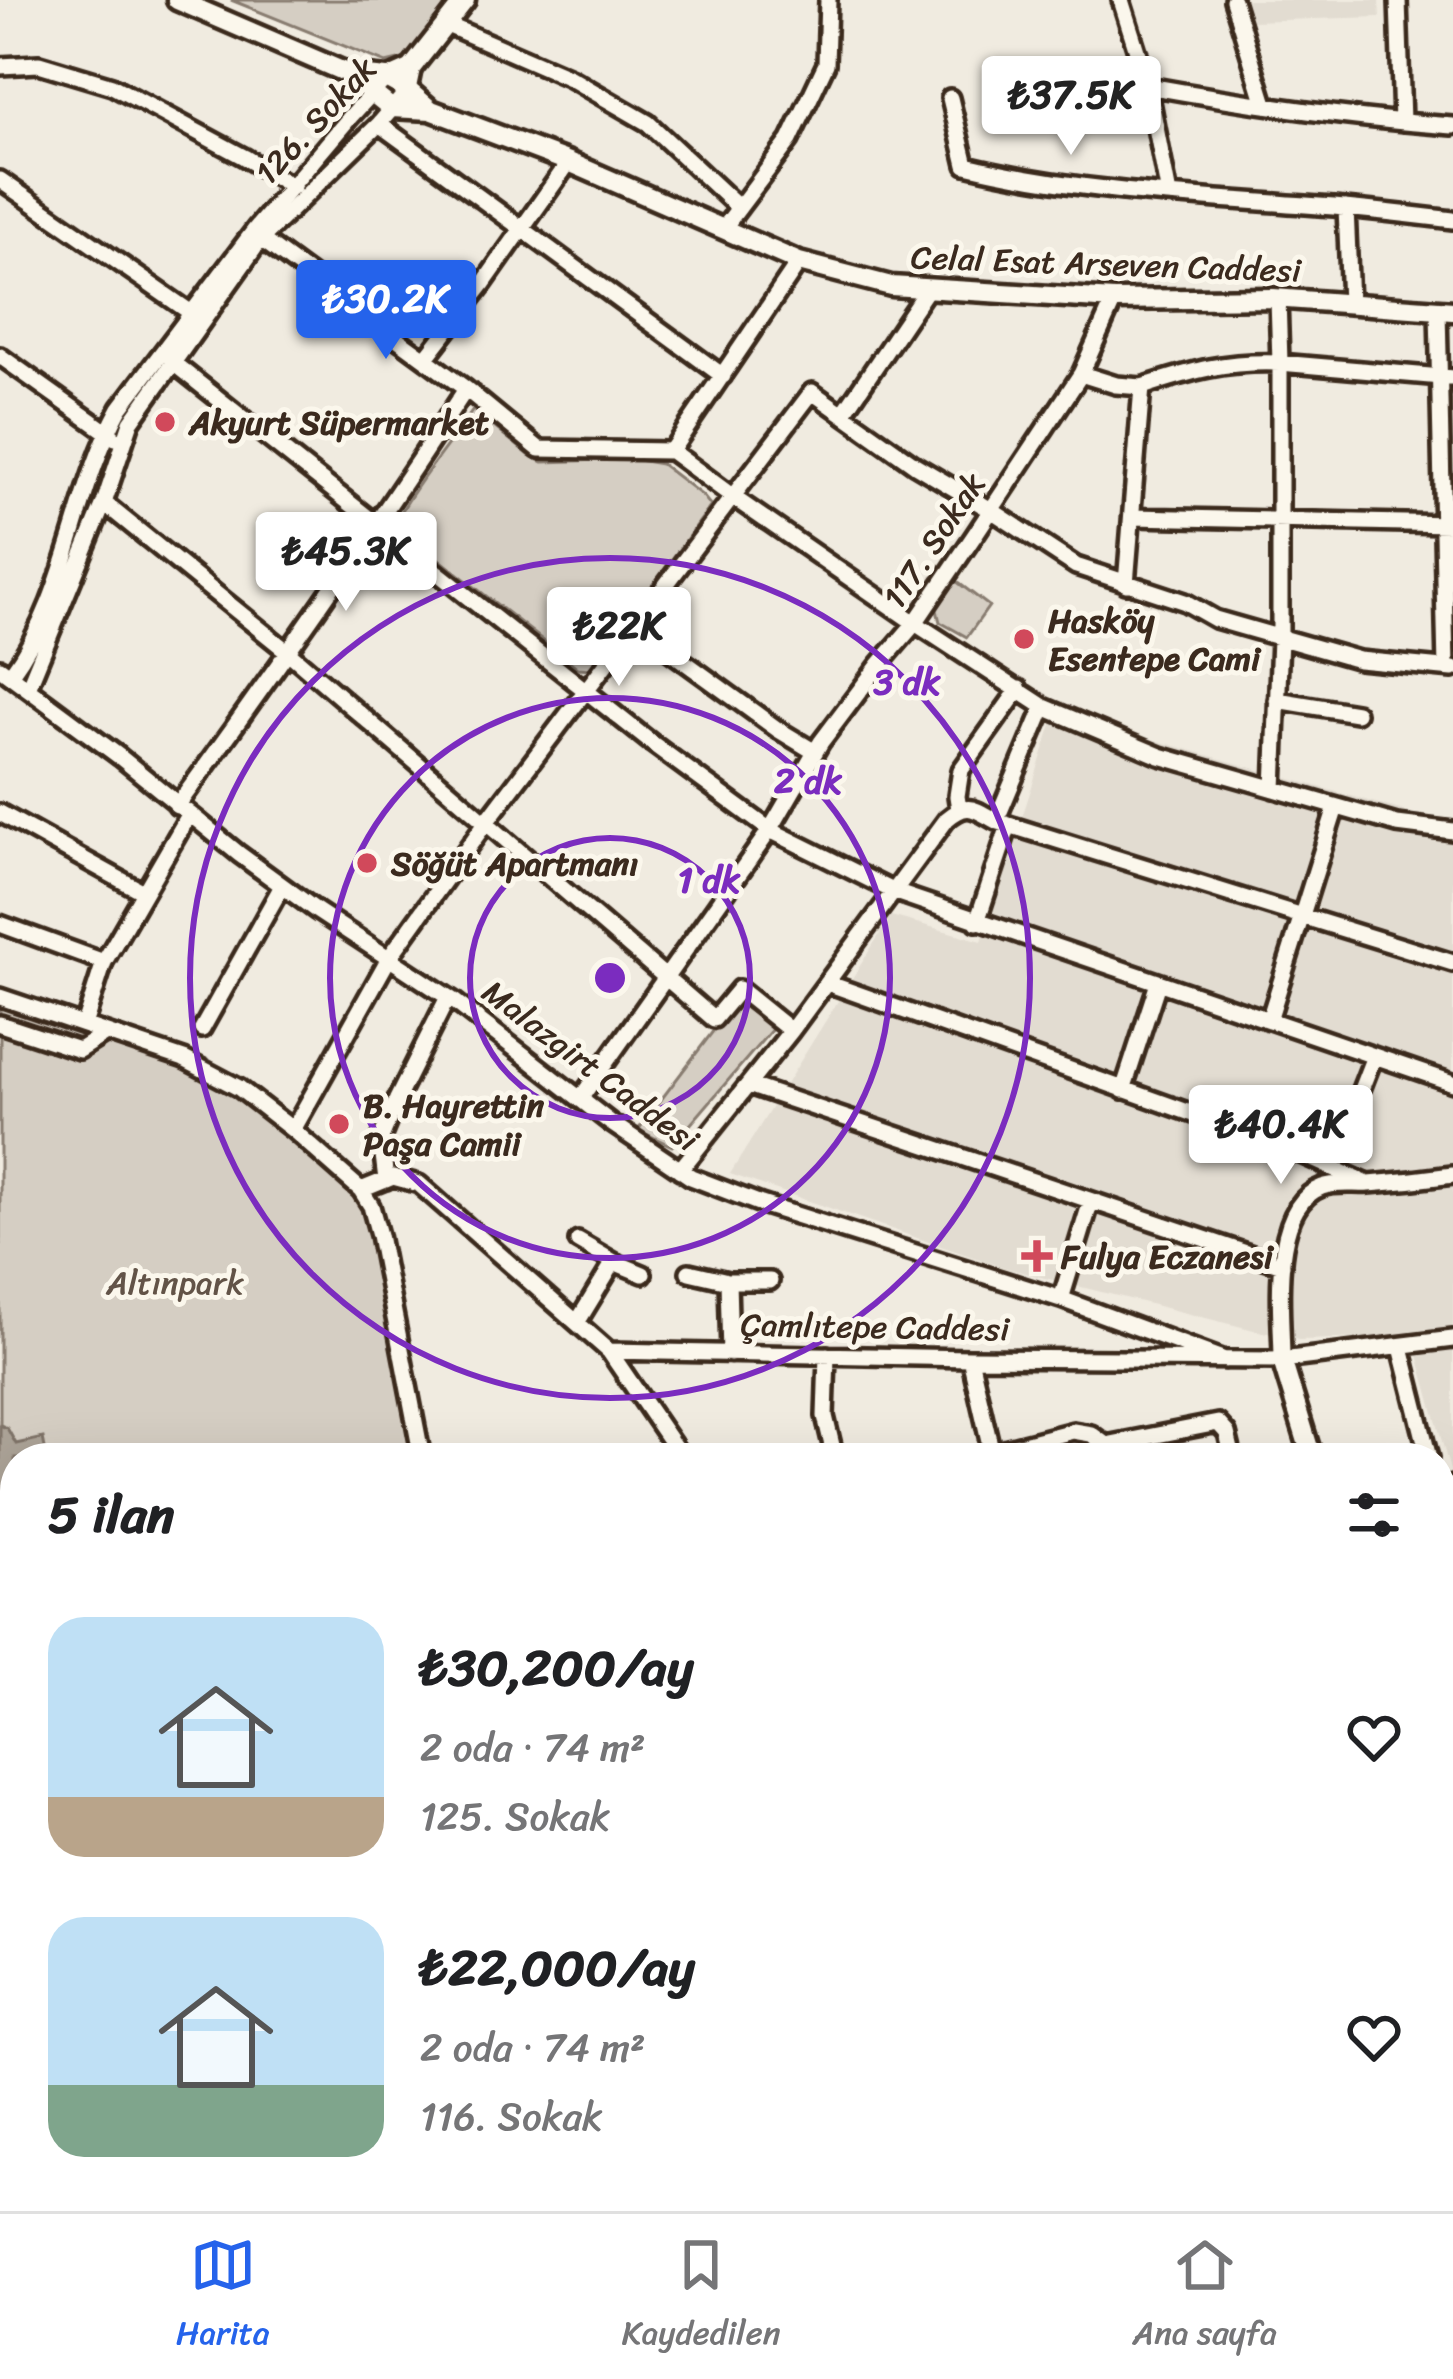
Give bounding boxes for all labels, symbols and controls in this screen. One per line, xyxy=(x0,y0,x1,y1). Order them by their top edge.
street label: 126. Sokak xyxy=(240,42,392,199)
pin: ₺37.5K xyxy=(973,56,1169,158)
text: ₺37.5K xyxy=(1009,60,1133,129)
street label: Celal Esat Arseven Caddesi xyxy=(910,228,1303,300)
pin: ₺30.2K xyxy=(288,260,484,362)
text: ₺30.2K xyxy=(323,264,449,333)
place label: Akyurt Süpermarket xyxy=(187,394,490,452)
marker: Akyurt Süpermarket xyxy=(152,409,178,435)
street label: 117. Sokak xyxy=(867,460,1001,621)
pin: ₺45.3K xyxy=(248,512,444,614)
text: ₺45.3K xyxy=(283,516,409,585)
pin: ₺22K xyxy=(548,587,690,689)
text: ₺22K xyxy=(574,591,664,660)
place label: Hasköy Esentepe Cami xyxy=(1048,592,1262,688)
marker: Hasköy Esentepe Cami xyxy=(1011,626,1037,652)
text: 3 dk xyxy=(872,650,941,714)
text: 2 dk xyxy=(774,749,843,813)
place label: Söğüt Apartmanı xyxy=(390,835,638,893)
text: 1 dk xyxy=(678,848,741,912)
marker: Söğüt Apartmanı xyxy=(354,850,380,876)
centre of rings xyxy=(589,957,631,999)
street label: Malazgirt Caddesi xyxy=(469,964,713,1168)
place label: B. Hayrettin Paşa Camii xyxy=(363,1077,544,1173)
pin: ₺40.4K xyxy=(1183,1085,1379,1187)
text: ₺40.4K xyxy=(1216,1089,1346,1158)
marker: B. Hayrettin Paşa Camii xyxy=(326,1111,352,1137)
place label: Fulya Eczanesi xyxy=(1060,1228,1275,1286)
marker: Fulya Eczanesi xyxy=(1024,1243,1050,1269)
park label: Altınpark xyxy=(105,1254,244,1312)
street label: Çamlıtepe Caddesi xyxy=(740,1296,1011,1358)
text: 5 ilan xyxy=(48,1470,174,1560)
icon: filters xyxy=(1341,1482,1407,1548)
text: ₺30,200/ay xyxy=(420,1623,693,1713)
icon: home xyxy=(144,1665,288,1809)
icon: heart xyxy=(1341,1704,1407,1770)
text: 2 oda · 74 m² xyxy=(420,1713,645,1782)
text: 125. Sokak xyxy=(420,1782,610,1851)
text: ₺22,000/ay xyxy=(420,1923,695,2013)
icon: home xyxy=(144,1965,288,2109)
icon: heart xyxy=(1341,2004,1407,2070)
text: 2 oda · 74 m² xyxy=(420,2013,645,2082)
text: 116. Sokak xyxy=(420,2082,603,2151)
tab: Harita xyxy=(176,2232,270,2362)
tab: Kaydedilen xyxy=(622,2232,780,2362)
tab: Ana sayfa xyxy=(1133,2232,1277,2362)

